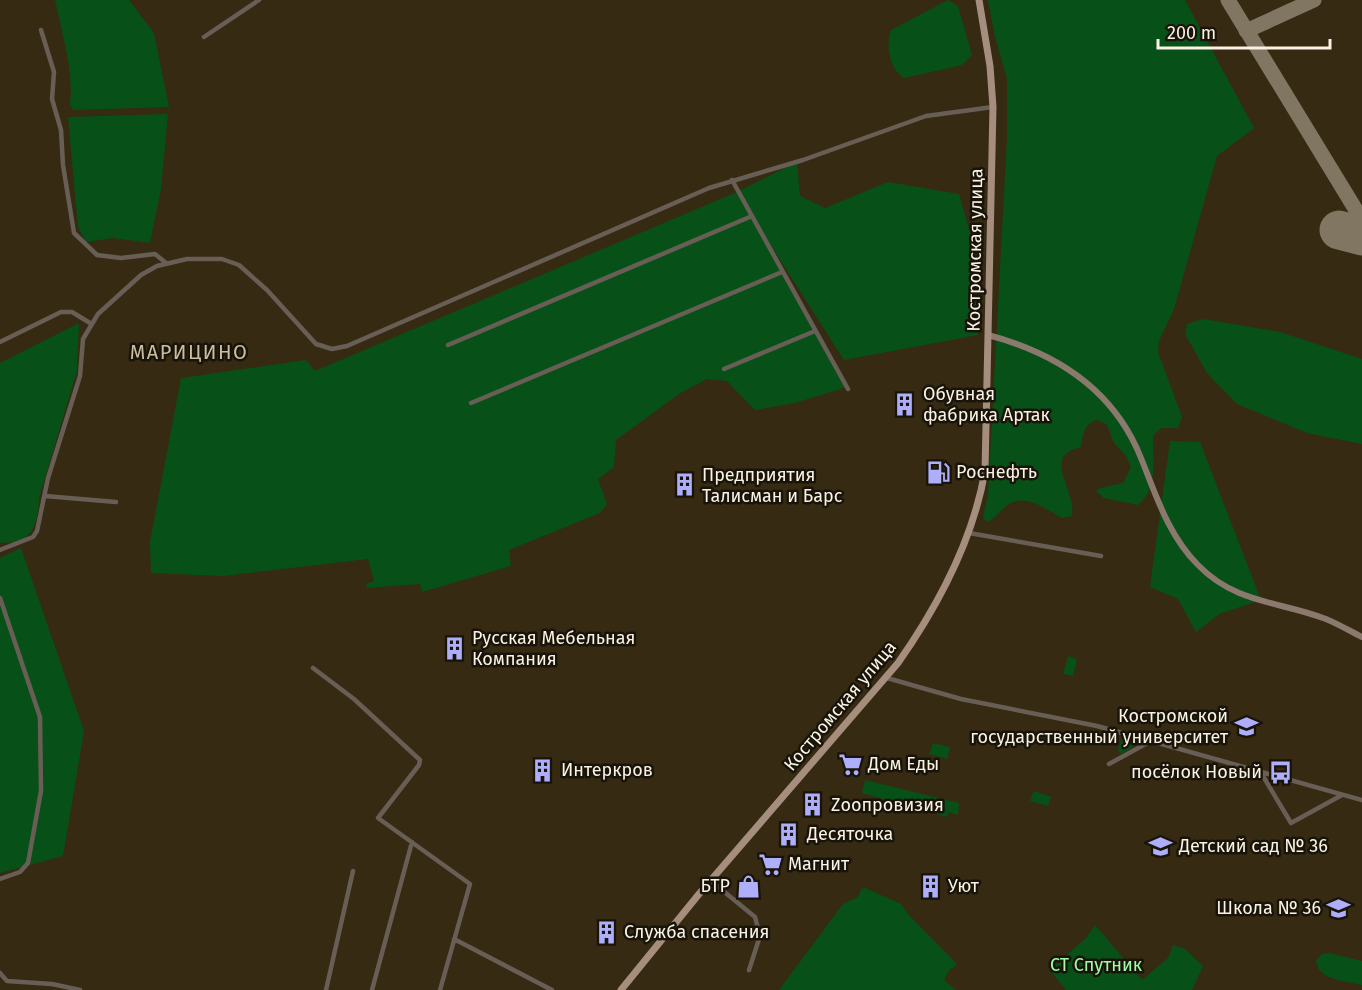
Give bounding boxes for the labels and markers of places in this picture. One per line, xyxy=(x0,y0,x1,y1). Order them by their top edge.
place label: Обувная фабрика Артак xyxy=(923,383,1051,426)
building icon: Обувная фабрика Артак xyxy=(892,391,918,417)
fuel station icon: Роснефть xyxy=(925,459,951,485)
place label: Роснефть xyxy=(956,461,1037,483)
place label: Предприятия Талисман и Барс xyxy=(702,464,843,507)
building icon: Предприятия Талисман и Барс xyxy=(671,472,697,498)
place label: Русская Мебельная Компания xyxy=(472,627,635,670)
building icon: Русская Мебельная Компания xyxy=(441,635,467,661)
place label: Костромской государственный университет xyxy=(970,705,1229,748)
school or university icon: Костромской государственный университет xyxy=(1233,713,1259,739)
supermarket icon: Дом Еды xyxy=(837,751,863,777)
place label: Дом Еды xyxy=(867,753,939,775)
building icon: Интеркров xyxy=(530,757,556,783)
place label: Интеркров xyxy=(561,759,653,781)
bus stop icon: посёлок Новый xyxy=(1267,759,1293,785)
place label: посёлок Новый xyxy=(1131,761,1262,783)
building icon: Zоопровизия xyxy=(800,792,826,818)
place label: Zоопровизия xyxy=(831,794,944,816)
building icon: Десяточка xyxy=(776,821,802,847)
place label: Десяточка xyxy=(806,823,893,845)
school or university icon: Детский сад № 36 xyxy=(1148,833,1174,859)
place label: Детский сад № 36 xyxy=(1178,835,1328,857)
supermarket icon: Магнит xyxy=(757,851,783,877)
place label: Магнит xyxy=(788,853,850,875)
shop icon: БТР xyxy=(735,873,761,899)
building icon: Уют xyxy=(917,873,943,899)
place label: БТР xyxy=(700,875,730,897)
place label: Уют xyxy=(948,875,980,897)
school or university icon: Школа № 36 xyxy=(1326,895,1352,921)
place label: Школа № 36 xyxy=(1216,897,1321,919)
building icon: Служба спасения xyxy=(593,919,619,945)
place label: Служба спасения xyxy=(624,921,769,943)

